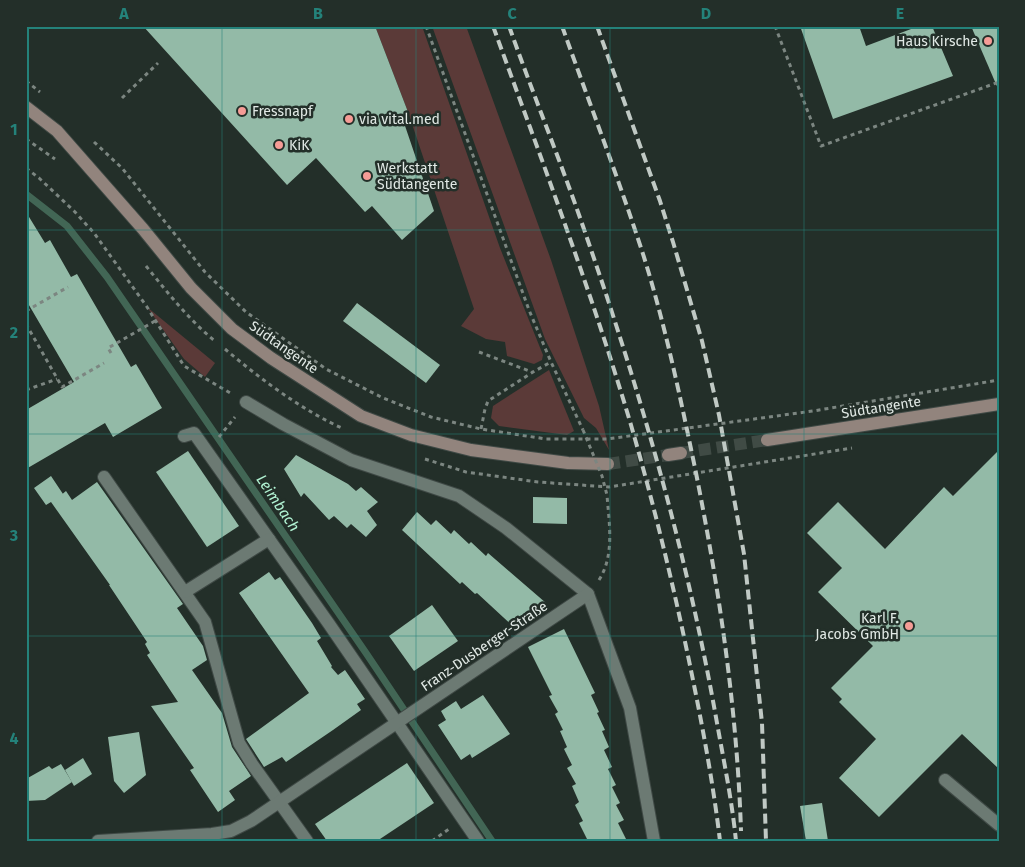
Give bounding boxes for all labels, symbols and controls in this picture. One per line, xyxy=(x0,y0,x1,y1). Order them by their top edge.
text: A xyxy=(118,4,129,23)
text: B xyxy=(313,4,323,23)
text: C xyxy=(507,4,517,23)
text: D xyxy=(701,4,711,23)
text: E xyxy=(896,4,904,23)
place label: Haus Kirsche xyxy=(896,33,978,50)
marker: Haus Kirsche xyxy=(982,35,994,47)
place label: Fressnapf xyxy=(252,103,314,120)
marker: Fressnapf xyxy=(236,105,248,117)
place label: via vital.med xyxy=(359,111,440,128)
marker: via vital.med xyxy=(343,113,355,125)
text: 1 xyxy=(10,120,18,139)
place label: KiK xyxy=(289,137,310,154)
marker: KiK xyxy=(273,139,285,151)
place label: Werkstatt Südtangente xyxy=(377,160,457,193)
marker: Werkstatt Südtangente xyxy=(361,170,373,182)
street label: Südtangente xyxy=(246,317,321,377)
text: 2 xyxy=(10,323,18,342)
street label: Südtangente xyxy=(840,393,922,422)
water label: Leimbach xyxy=(252,471,304,535)
text: 3 xyxy=(9,526,18,545)
street label: Franz-Dusberger-Straße xyxy=(418,598,551,695)
place label: Karl F. Jacobs GmbH xyxy=(815,610,899,643)
marker: Karl F. Jacobs GmbH xyxy=(903,620,915,632)
text: 4 xyxy=(9,729,19,748)

